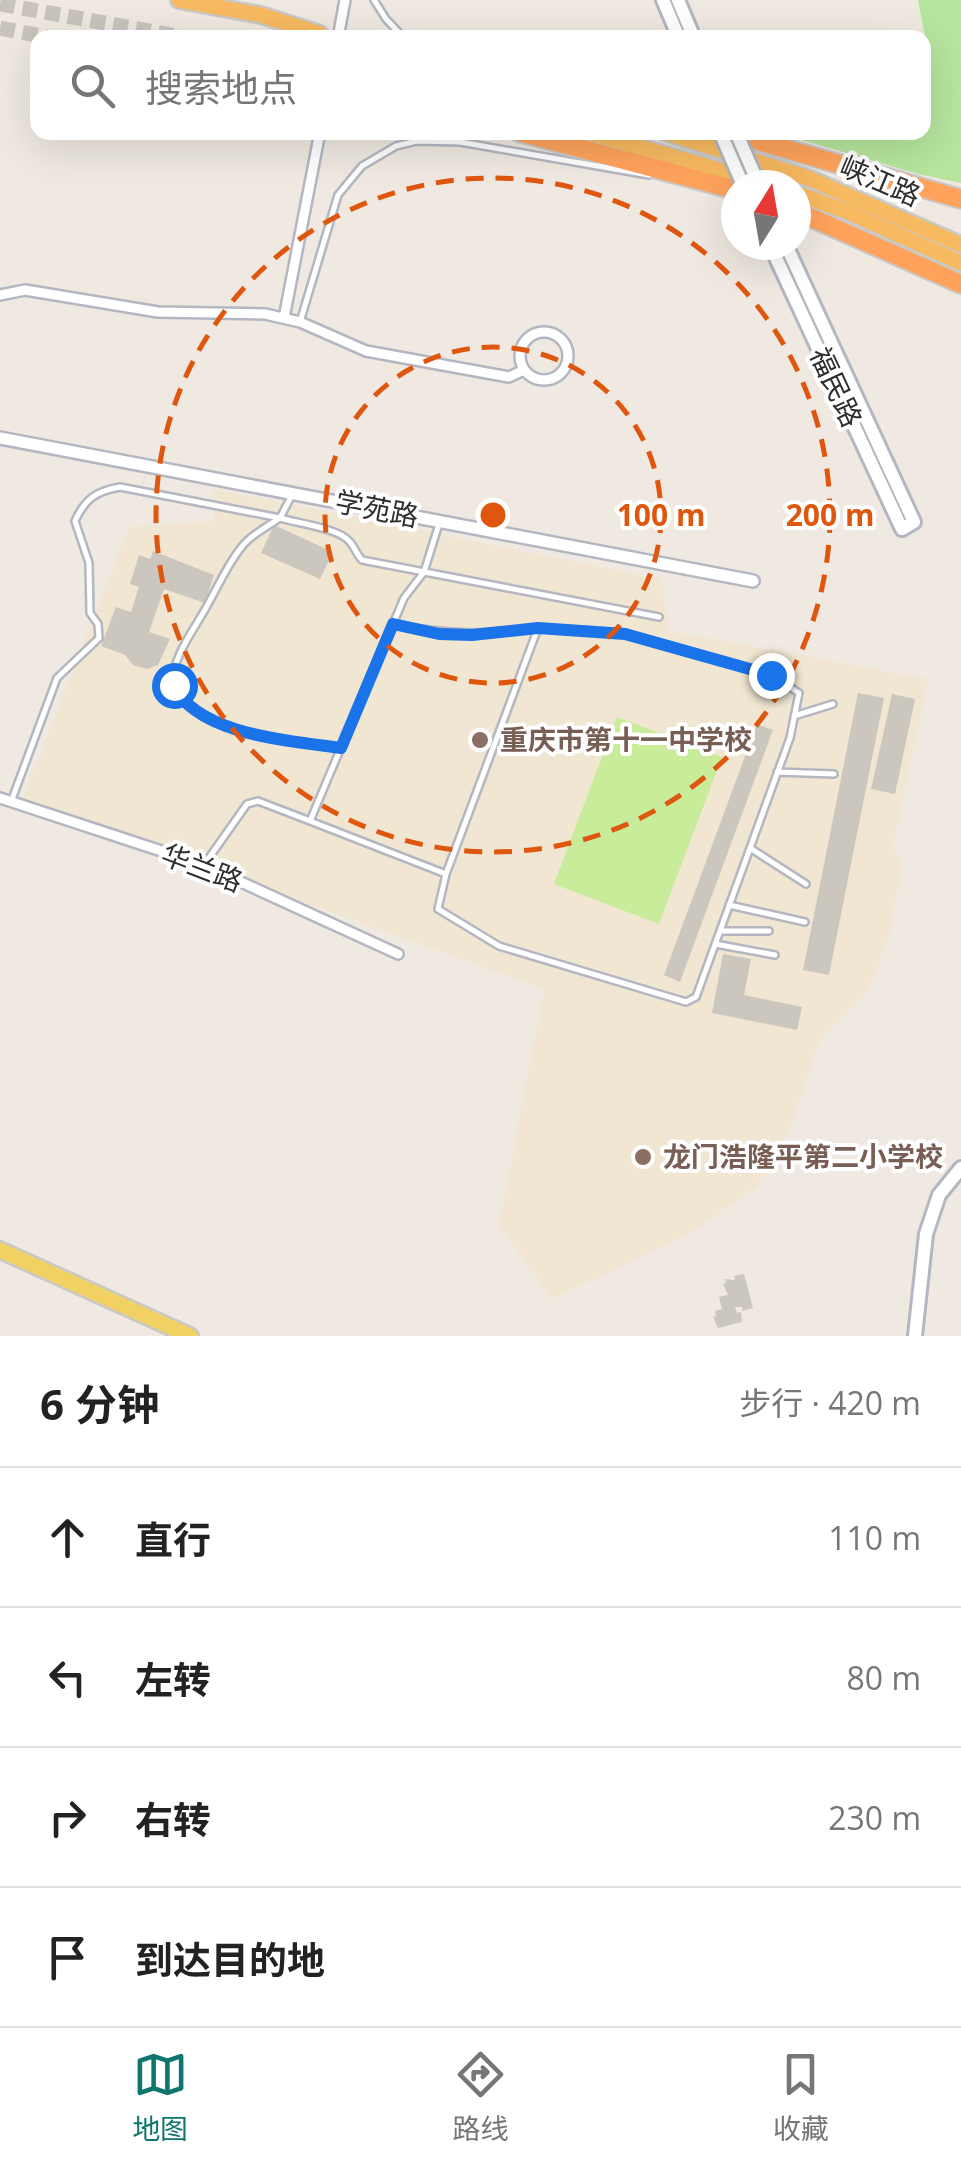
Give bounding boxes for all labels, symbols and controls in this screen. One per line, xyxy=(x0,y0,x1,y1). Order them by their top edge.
search box xyxy=(30,30,931,140)
icon: search xyxy=(65,58,120,113)
text: 搜索地点 xyxy=(145,61,297,113)
street label: 峡江路 xyxy=(834,146,926,214)
north arrow xyxy=(721,170,811,260)
street label: 福民路 xyxy=(802,340,872,433)
street label: 学苑路 xyxy=(332,481,422,535)
text: 100 m xyxy=(617,494,705,535)
text: 200 m xyxy=(786,494,874,535)
centre of rings xyxy=(475,497,511,533)
route end xyxy=(749,653,795,699)
route start xyxy=(152,663,198,709)
place label: 重庆市第十一中学校 xyxy=(500,720,752,758)
marker: 重庆市第十一中学校 xyxy=(469,729,491,751)
street label: 华兰路 xyxy=(156,834,248,900)
place label: 龙门浩隆平第二小学校 xyxy=(663,1137,943,1175)
marker: 龙门浩隆平第二小学校 xyxy=(632,1146,654,1168)
text: 6 分钟 xyxy=(40,1375,159,1432)
text: 步行 · 420 m xyxy=(739,1381,921,1424)
icon: ahead xyxy=(40,1510,95,1565)
text: 直行 xyxy=(135,1513,211,1565)
text: 110 m xyxy=(828,1516,921,1559)
icon: left xyxy=(40,1650,95,1705)
text: 左转 xyxy=(135,1653,211,1705)
text: 80 m xyxy=(846,1656,921,1699)
icon: right xyxy=(40,1790,95,1845)
text: 右转 xyxy=(135,1793,211,1845)
text: 230 m xyxy=(828,1796,921,1839)
icon: arrive xyxy=(40,1930,95,1985)
text: 到达目的地 xyxy=(135,1933,325,1985)
tab: 地图 xyxy=(132,2047,188,2147)
tab: 路线 xyxy=(452,2047,509,2147)
tab: 收藏 xyxy=(773,2047,829,2147)

